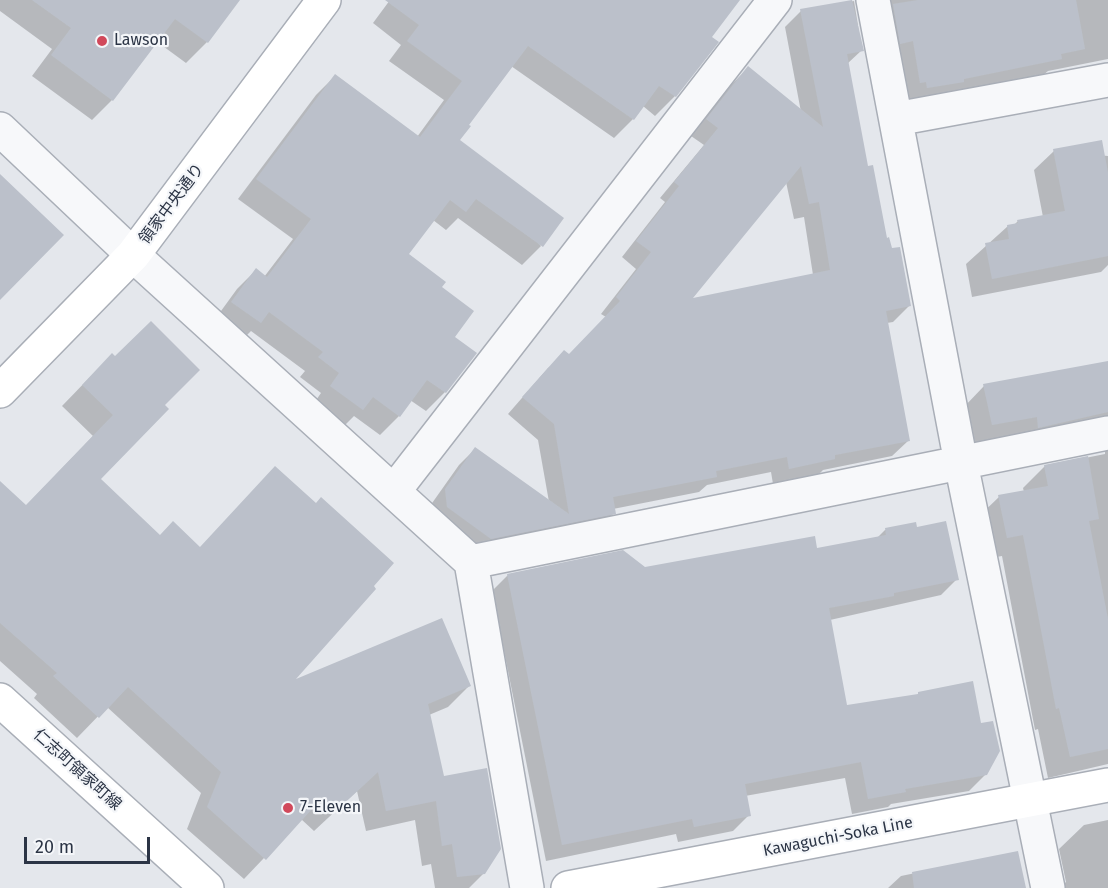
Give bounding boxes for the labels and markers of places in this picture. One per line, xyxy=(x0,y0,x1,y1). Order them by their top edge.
place label: Lawson xyxy=(114,31,168,51)
marker: Lawson xyxy=(95,34,109,48)
place label: 7-Eleven xyxy=(300,798,361,818)
marker: 7-Eleven xyxy=(281,801,295,815)

